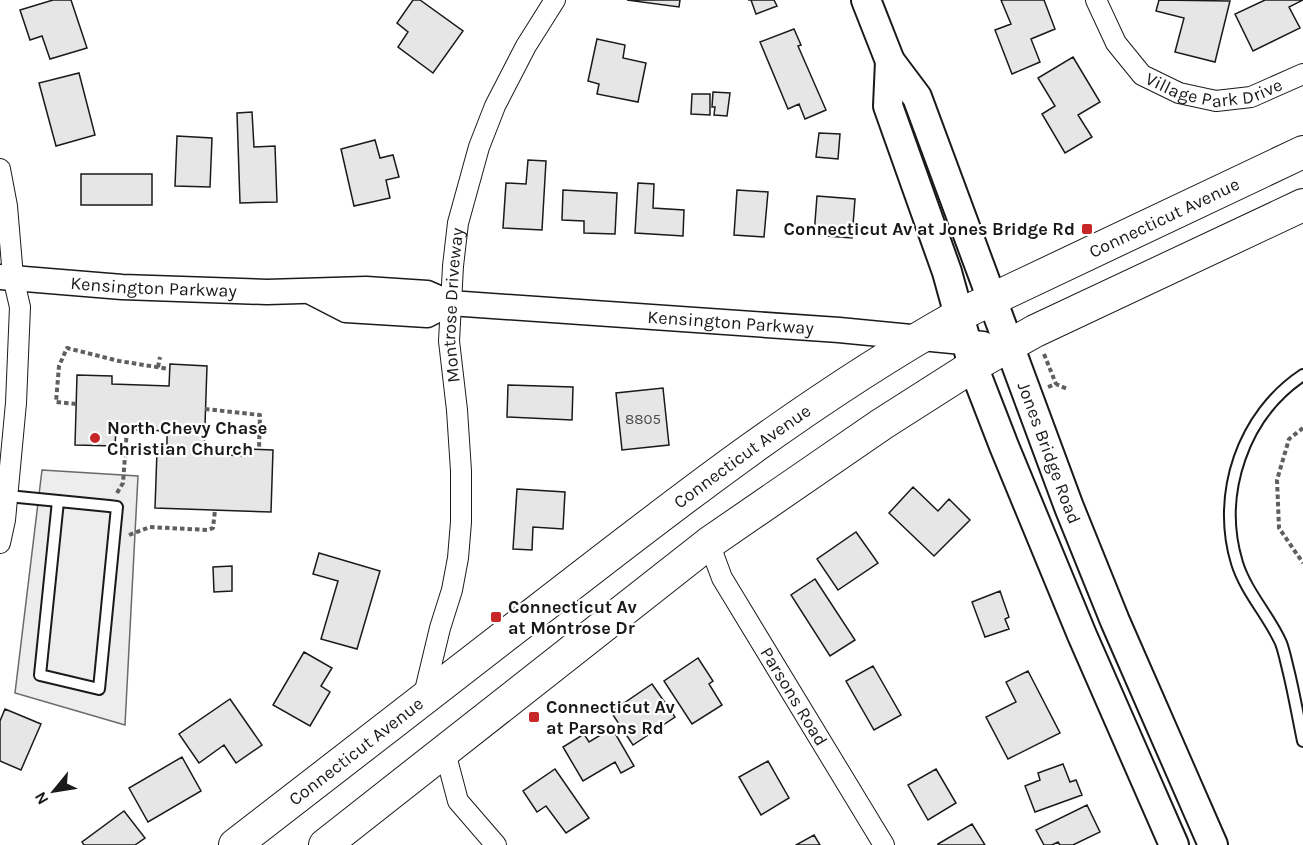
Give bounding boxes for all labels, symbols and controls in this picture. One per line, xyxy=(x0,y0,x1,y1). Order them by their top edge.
street label: Village Park Drive xyxy=(1142,67,1286,112)
street label: Connecticut Avenue xyxy=(1085,173,1243,263)
place label: Connecticut Av at Jones Bridge Rd xyxy=(784,218,1075,240)
marker: Connecticut Av at Jones Bridge Rd xyxy=(1080,222,1094,236)
street label: Montrose Driveway xyxy=(438,226,468,384)
street label: Kensington Parkway xyxy=(70,272,238,302)
street label: Kensington Parkway xyxy=(647,306,815,339)
street label: Jones Bridge Road xyxy=(1013,379,1086,527)
street label: Connecticut Avenue xyxy=(669,400,815,513)
house number: 8805 xyxy=(625,410,661,428)
place label: North Chevy Chase Christian Church xyxy=(107,417,267,460)
marker: North Chevy Chase Christian Church xyxy=(88,431,102,445)
place label: Connecticut Av at Montrose Dr xyxy=(508,596,637,639)
marker: Connecticut Av at Montrose Dr xyxy=(489,610,503,624)
street label: Parsons Road xyxy=(756,643,832,750)
street label: Connecticut Avenue xyxy=(284,692,428,810)
place label: Connecticut Av at Parsons Rd xyxy=(546,696,675,739)
marker: Connecticut Av at Parsons Rd xyxy=(527,710,541,724)
north arrow xyxy=(24,761,84,821)
text: N xyxy=(30,789,53,808)

